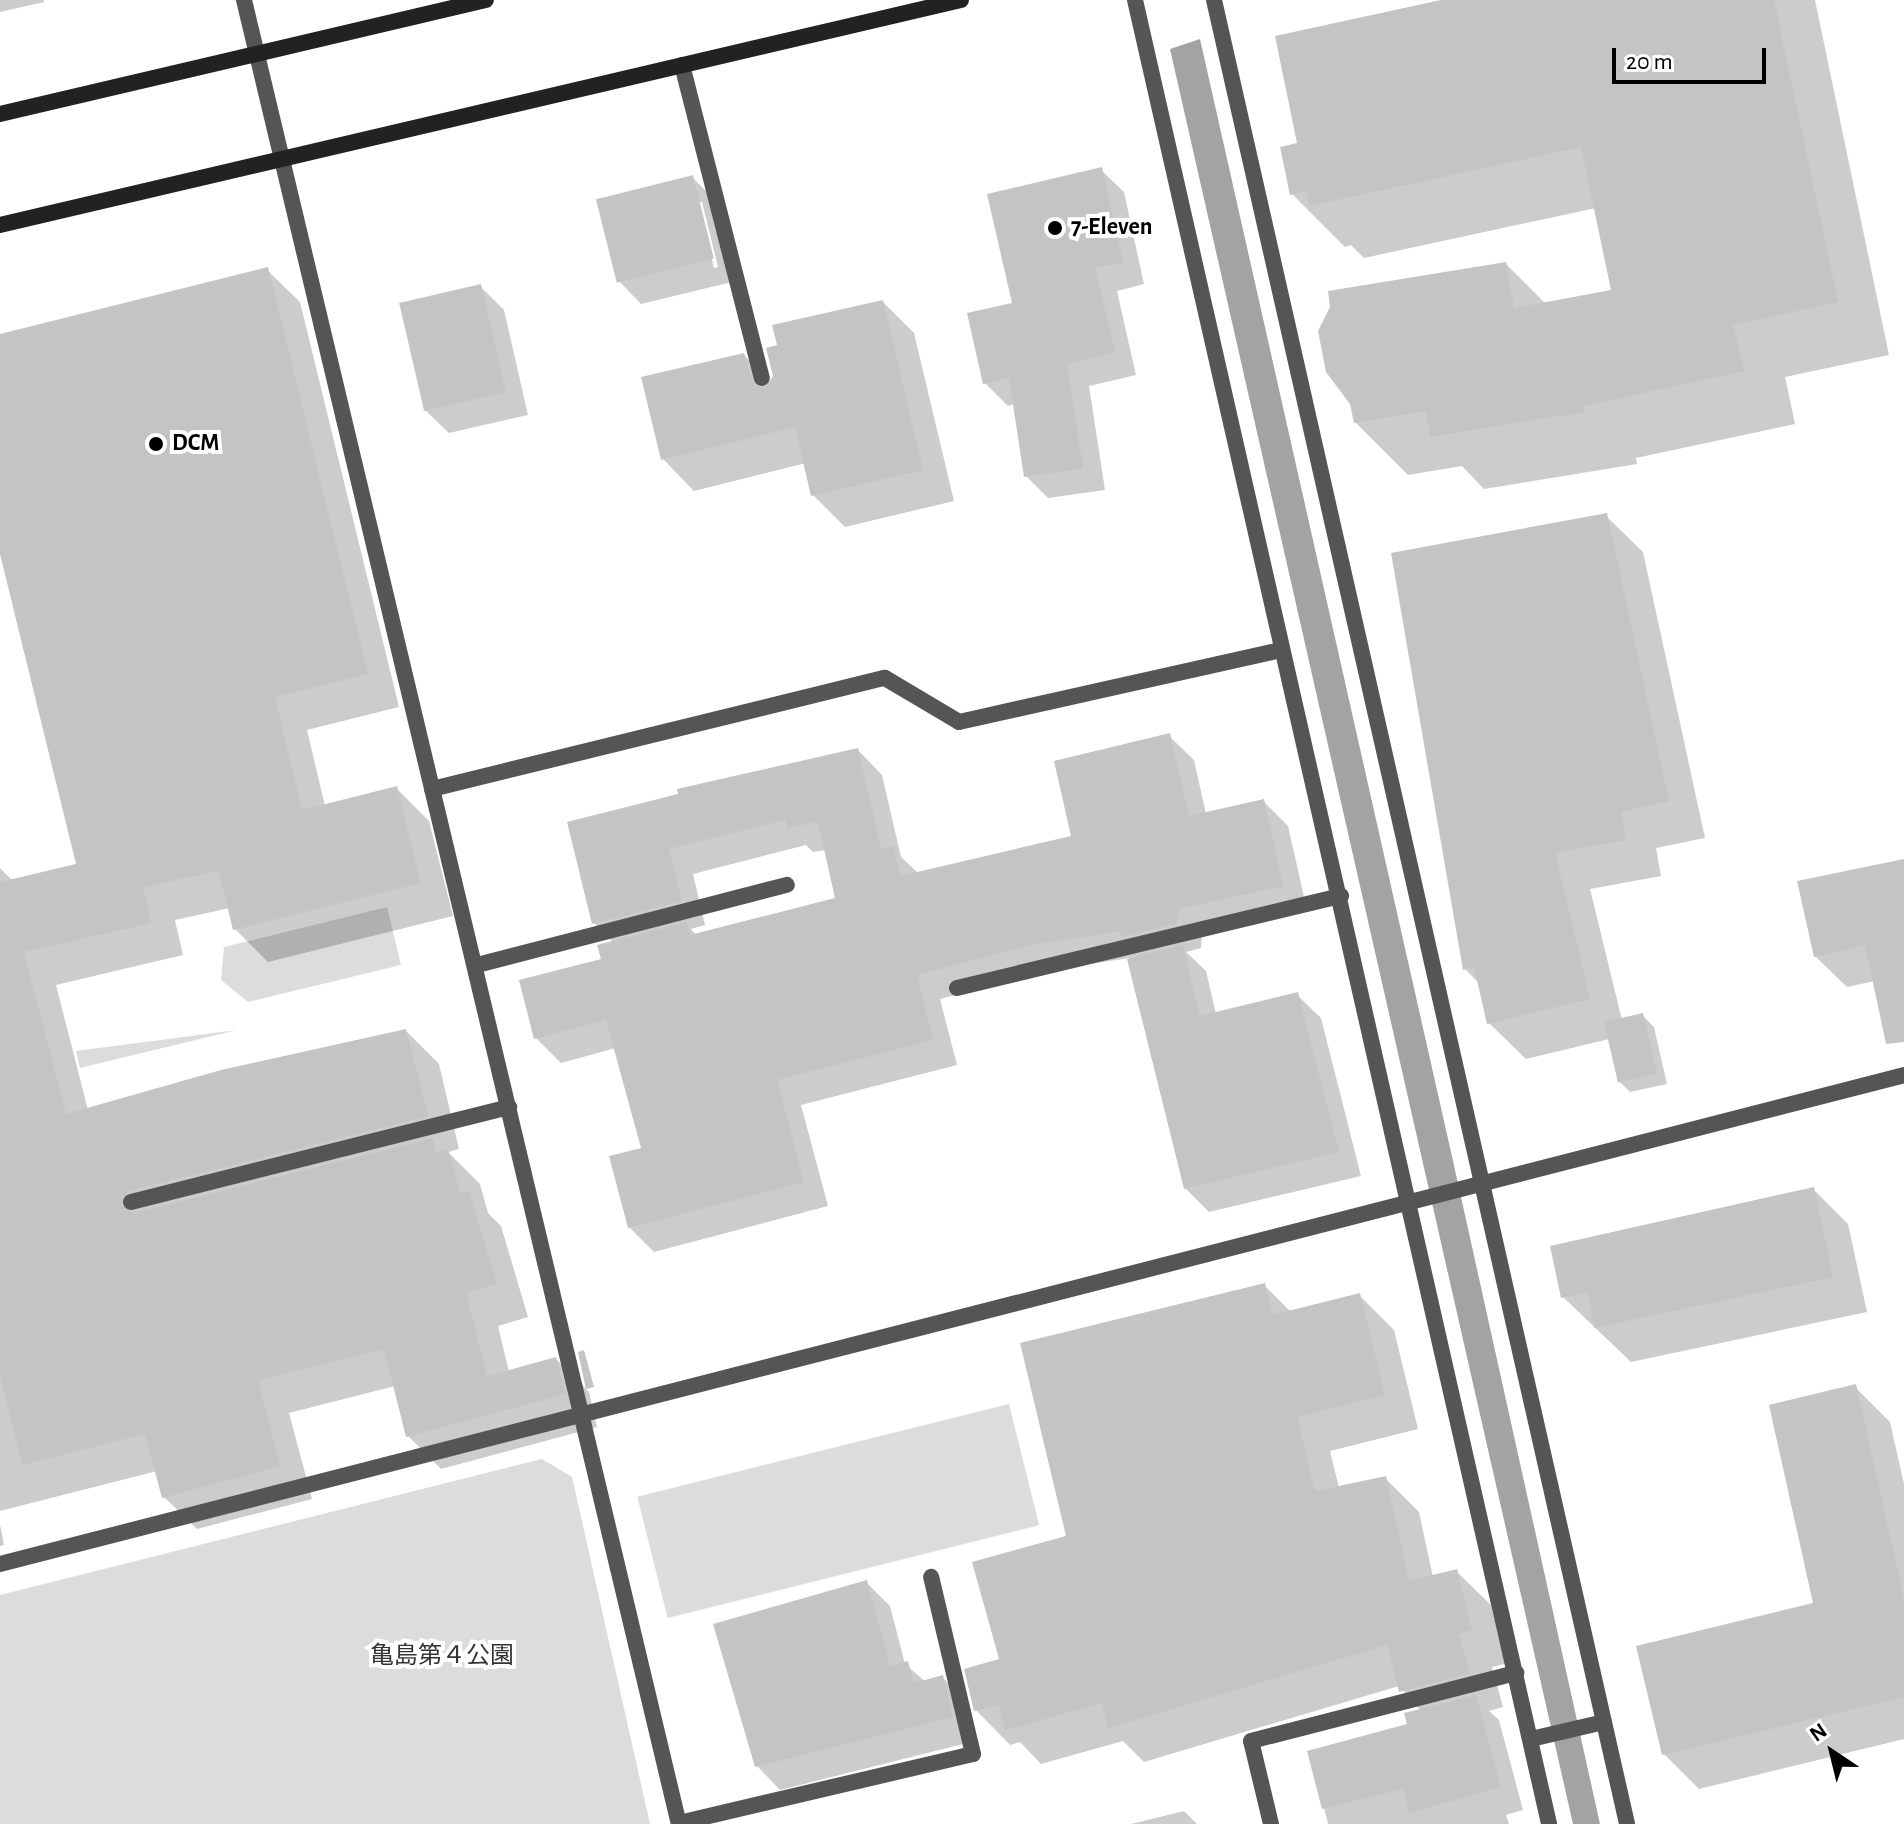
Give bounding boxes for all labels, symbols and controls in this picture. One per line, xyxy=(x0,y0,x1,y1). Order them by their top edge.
scale bar xyxy=(1616,32,1770,82)
text: 20 m xyxy=(1626,50,1673,74)
place label: 7-Eleven xyxy=(1071,214,1152,242)
marker: 7-Eleven xyxy=(1046,219,1064,237)
place label: DCM xyxy=(172,430,219,458)
marker: DCM xyxy=(147,435,165,453)
park label: 亀島第４公園 xyxy=(370,1643,514,1671)
north arrow xyxy=(1792,1712,1872,1792)
text: N xyxy=(1806,1719,1831,1746)

